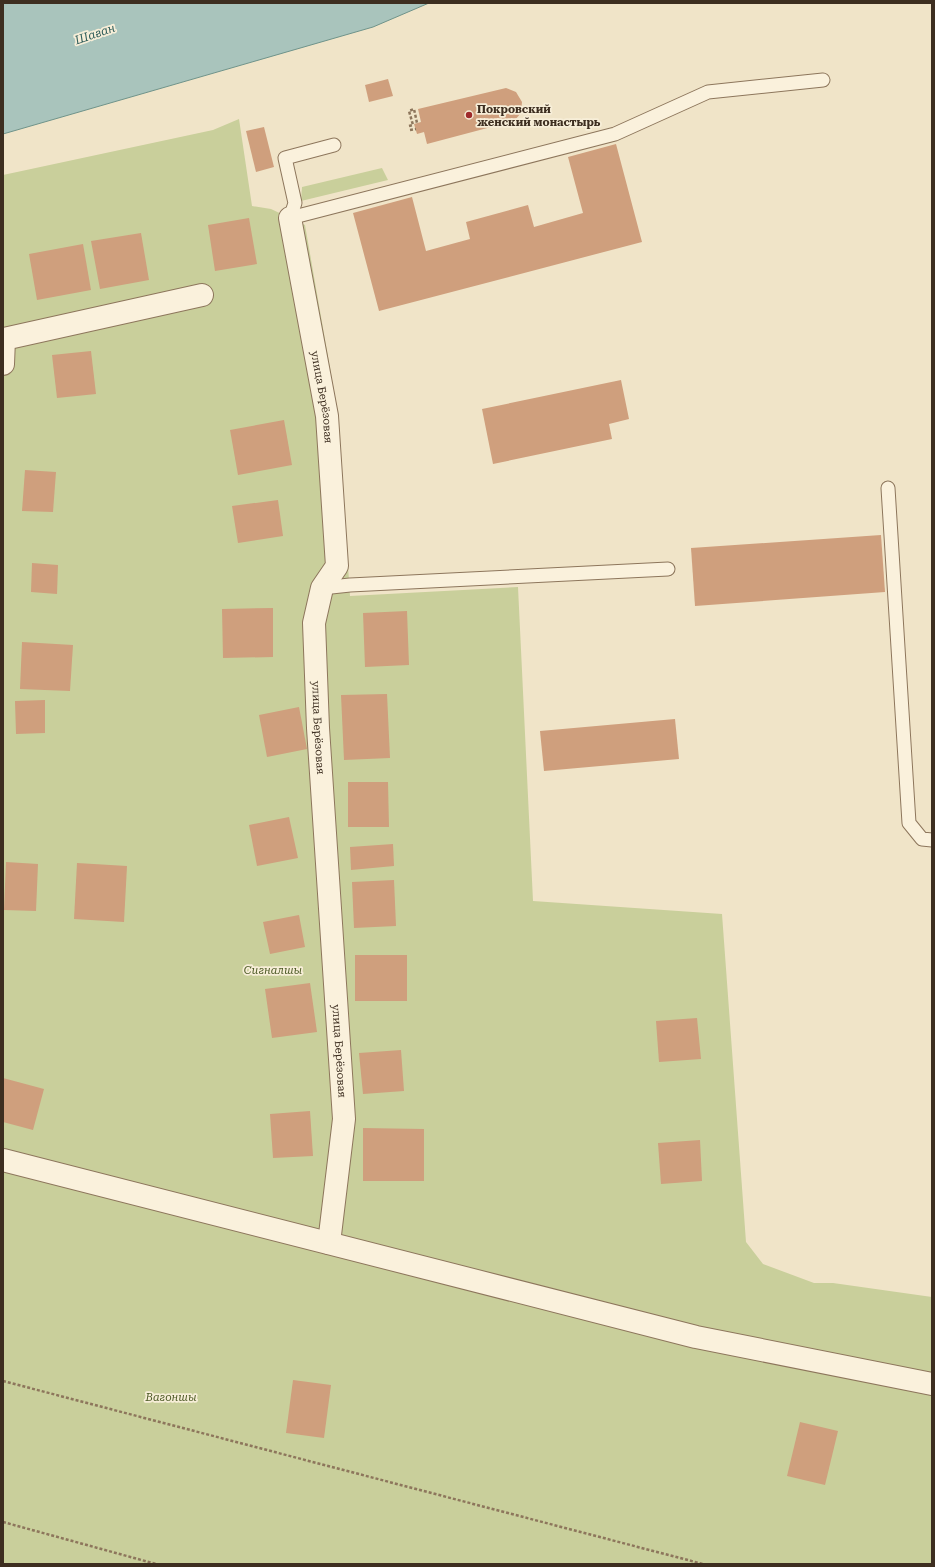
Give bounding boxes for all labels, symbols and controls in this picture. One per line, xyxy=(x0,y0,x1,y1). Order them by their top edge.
water label: Шаған xyxy=(72,21,117,48)
place label: Покровский женский монастырь xyxy=(477,103,601,129)
marker: Покровский женский монастырь xyxy=(464,110,474,120)
street label: улица Берёзовая xyxy=(308,350,335,444)
street label: улица Берёзовая xyxy=(310,681,328,775)
park label: Сигналшы xyxy=(244,964,303,977)
street label: улица Берёзовая xyxy=(330,1004,349,1098)
park label: Вагоншы xyxy=(145,1391,197,1404)

